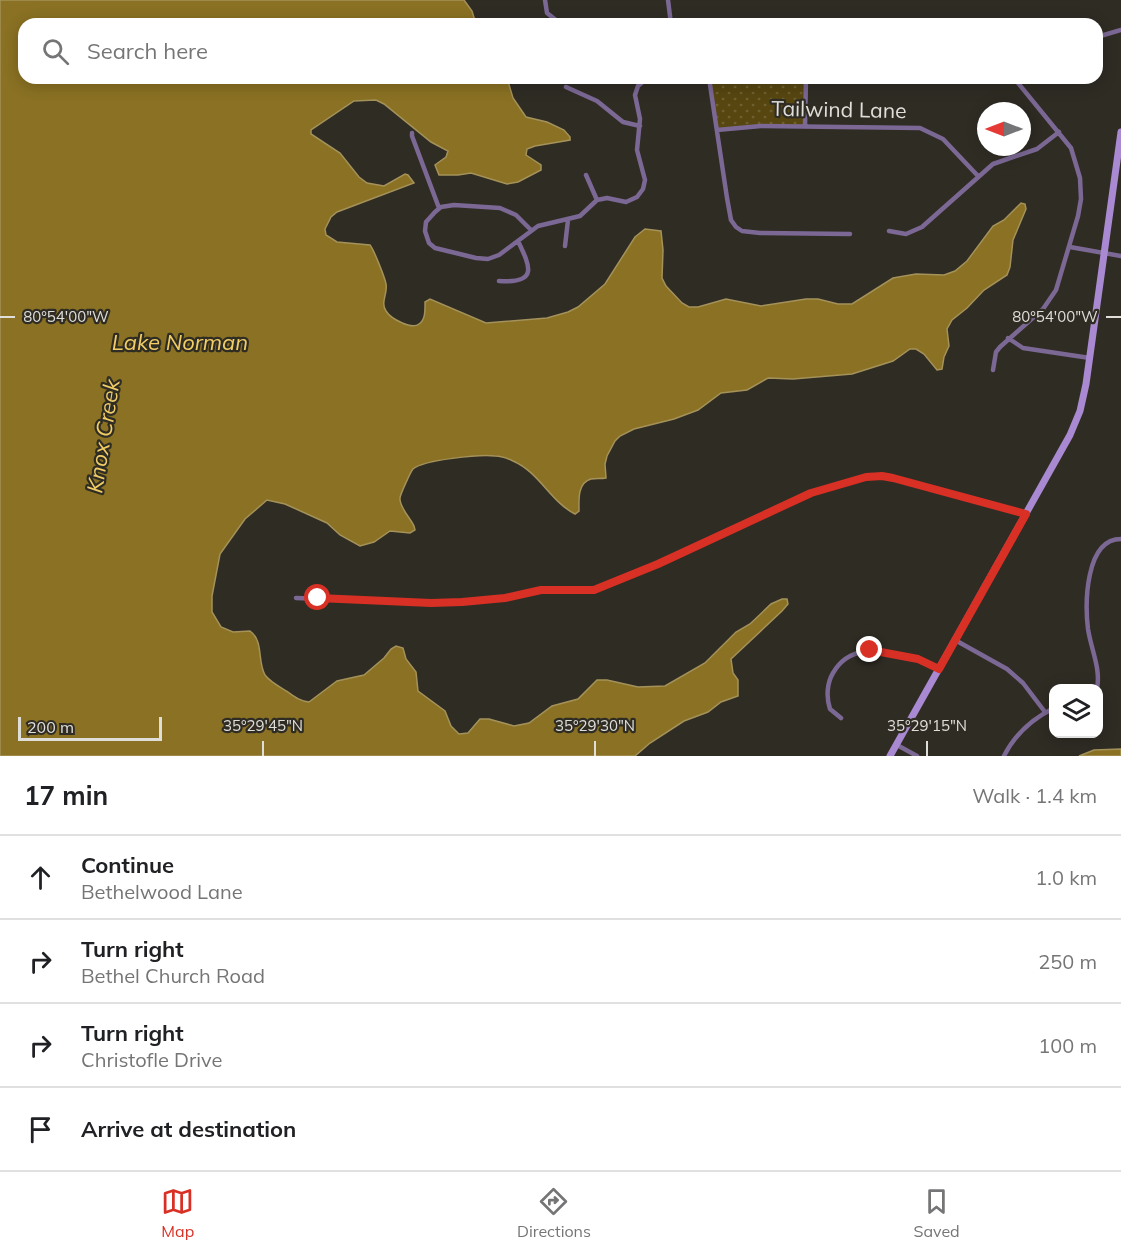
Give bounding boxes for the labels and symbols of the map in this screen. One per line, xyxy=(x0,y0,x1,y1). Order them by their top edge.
street label: Tailwind Lane xyxy=(771,95,907,123)
north arrow xyxy=(977,102,1031,156)
text: 80°54'00"W xyxy=(23,307,109,326)
text: 80°54'00"W xyxy=(1012,307,1098,326)
water label: Lake Norman xyxy=(112,328,248,356)
water label: Knox Creek xyxy=(80,376,126,495)
route start xyxy=(304,584,330,610)
route end xyxy=(856,636,882,662)
scale bar xyxy=(18,714,162,742)
text: 35°29'45"N xyxy=(223,716,303,735)
text: 35°29'30"N xyxy=(555,716,635,735)
text: 35°29'15"N xyxy=(887,716,967,735)

